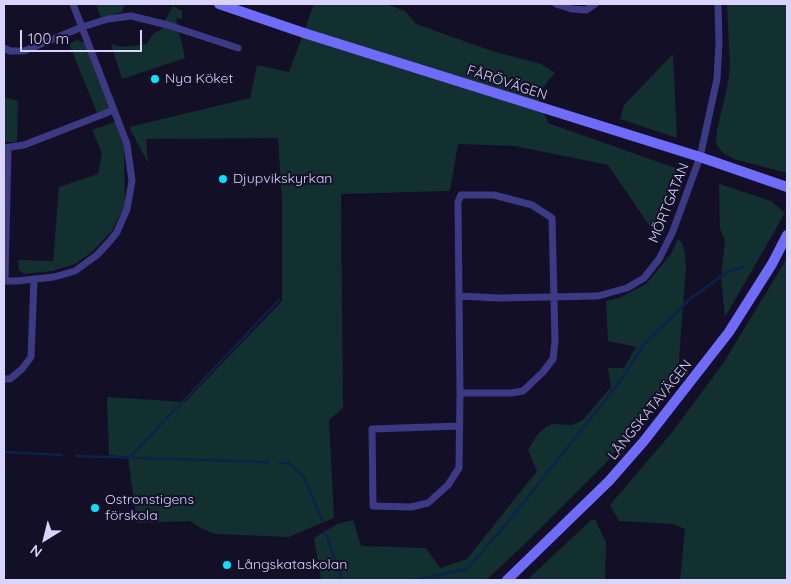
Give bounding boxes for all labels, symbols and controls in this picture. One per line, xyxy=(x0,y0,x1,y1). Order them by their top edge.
scale bar xyxy=(22,20,145,52)
text: 100 m xyxy=(28,29,69,48)
street label: FÅRÖVÄGEN xyxy=(465,62,549,104)
place label: Nya Köket xyxy=(165,71,233,87)
marker: Nya Köket xyxy=(149,73,161,85)
street label: MÖRTGATAN xyxy=(645,161,693,245)
place label: Djupvikskyrkan xyxy=(233,171,332,187)
marker: Djupvikskyrkan xyxy=(217,173,229,185)
street label: LÅNGSKATAVÄGEN xyxy=(604,357,696,463)
place label: Ostronstigens förskola xyxy=(105,492,194,524)
marker: Ostronstigens förskola xyxy=(89,502,101,514)
north arrow xyxy=(20,514,70,564)
text: N xyxy=(27,541,46,561)
place label: Långskataskolan xyxy=(237,557,347,573)
marker: Långskataskolan xyxy=(221,559,233,571)

